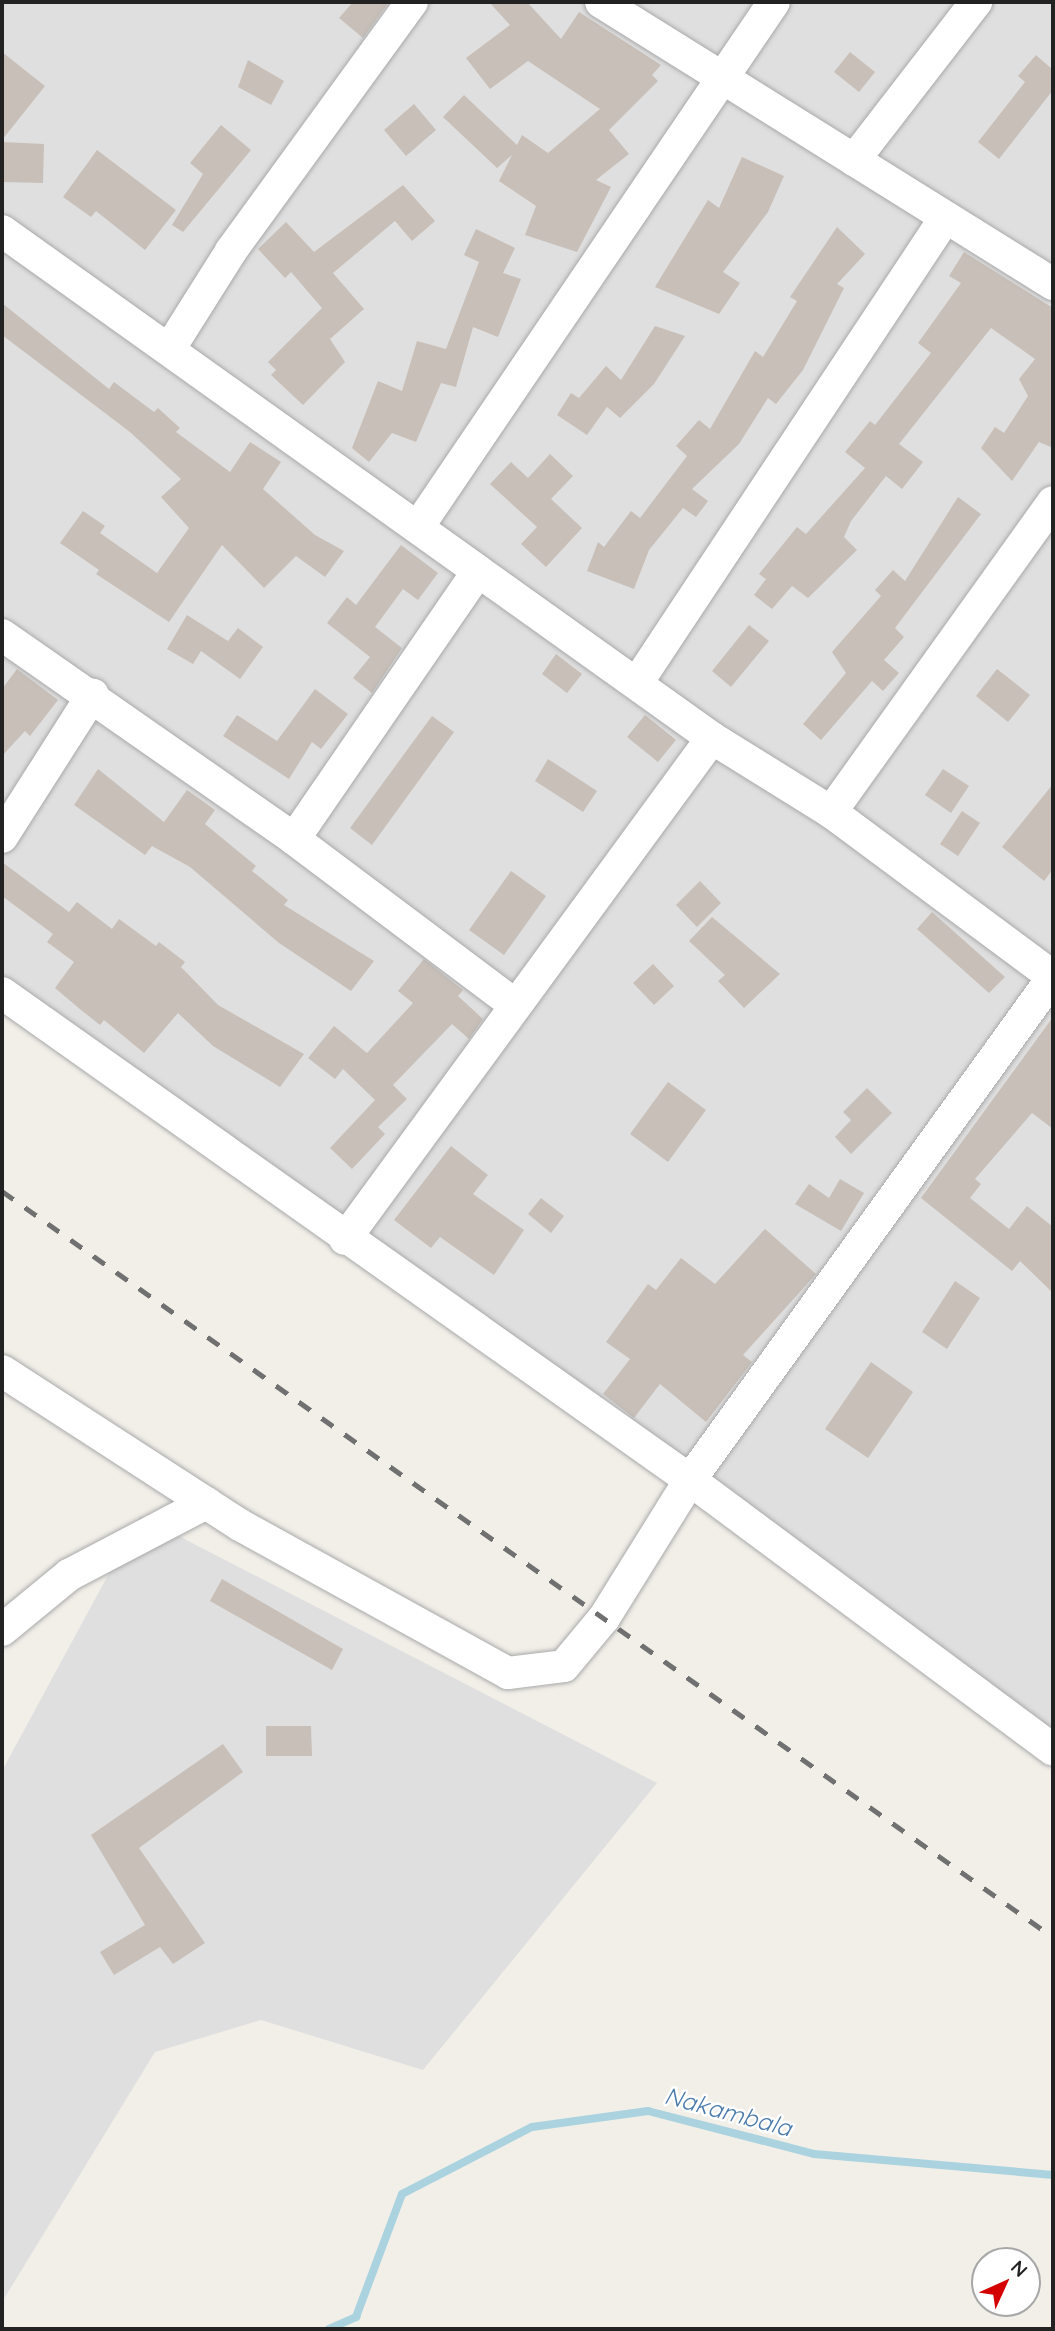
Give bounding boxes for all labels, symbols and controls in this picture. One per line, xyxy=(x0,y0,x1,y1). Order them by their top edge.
water label: Nakambala xyxy=(661,2081,795,2143)
north arrow xyxy=(971,2247,1041,2317)
text: N xyxy=(1006,2255,1033,2282)

